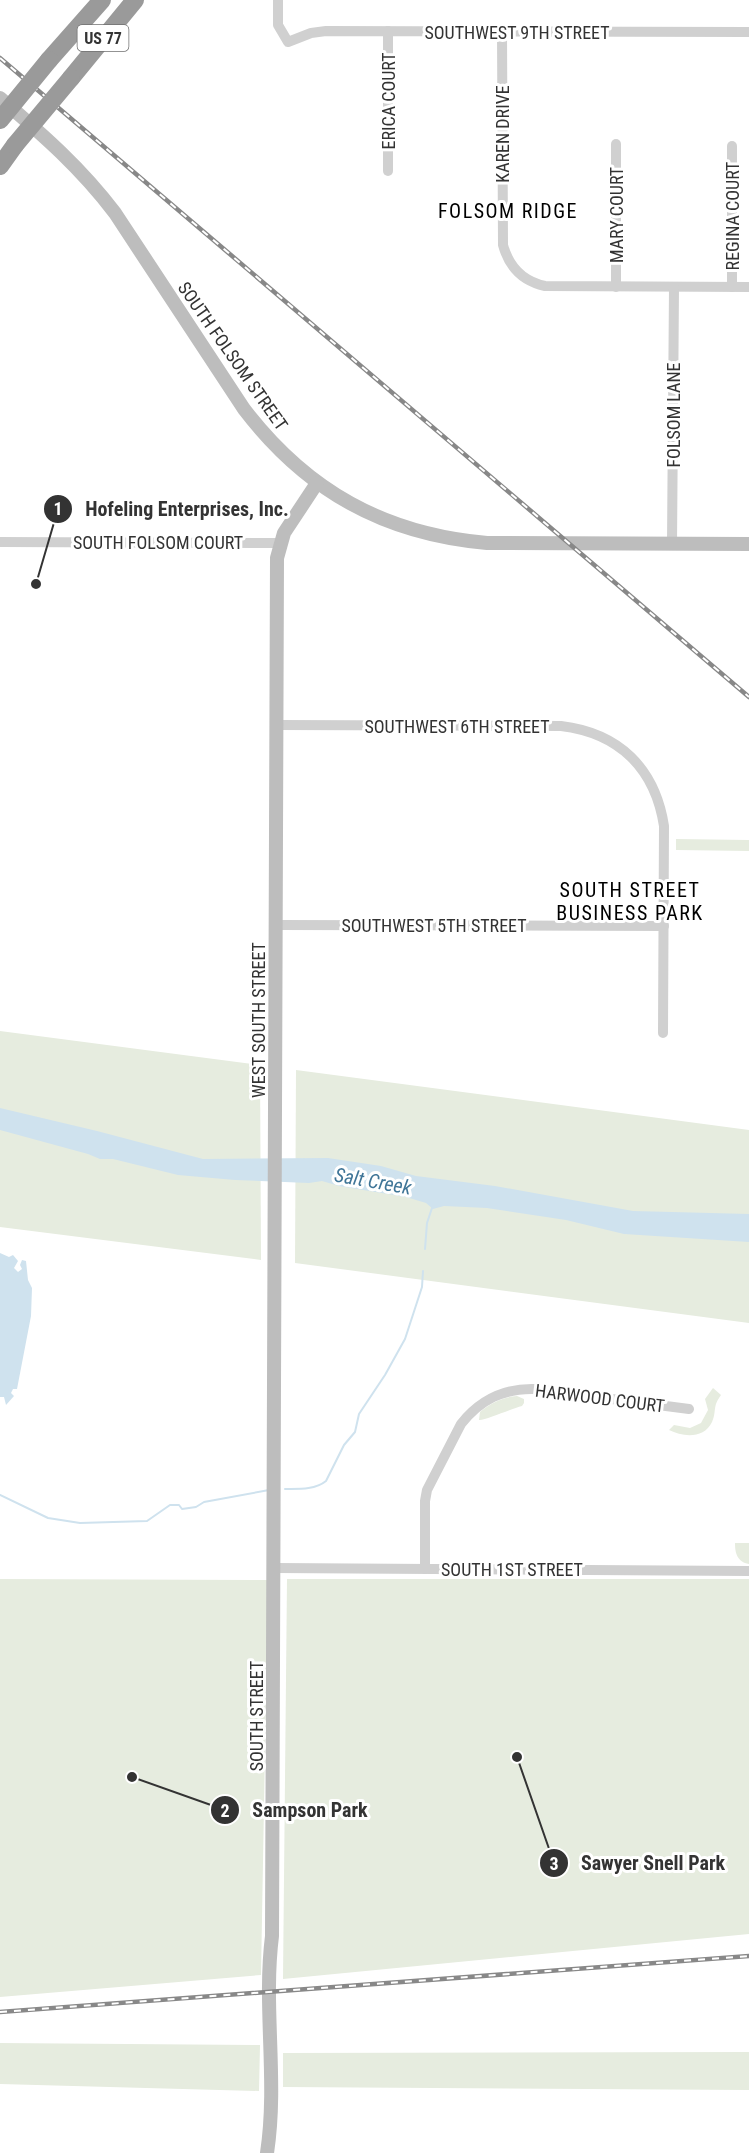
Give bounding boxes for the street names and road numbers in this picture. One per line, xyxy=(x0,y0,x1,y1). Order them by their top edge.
street label: SOUTHWEST 9TH STREET xyxy=(424,22,610,43)
road number: US 77 xyxy=(78,25,128,51)
street label: ERICA COURT xyxy=(378,52,399,150)
street label: KAREN DRIVE xyxy=(492,85,513,183)
street label: REGINA COURT xyxy=(722,162,743,270)
street label: MARY COURT xyxy=(606,167,627,263)
street label: SOUTH FOLSOM STREET xyxy=(174,278,292,434)
street label: FOLSOM LANE xyxy=(663,362,684,468)
street label: SOUTH FOLSOM COURT xyxy=(73,532,243,553)
street label: SOUTHWEST 6TH STREET xyxy=(364,716,550,737)
street label: SOUTHWEST 5TH STREET xyxy=(341,915,527,936)
street label: WEST SOUTH STREET xyxy=(248,942,269,1098)
street label: HARWOOD COURT xyxy=(534,1380,666,1416)
street label: SOUTH 1ST STREET xyxy=(441,1559,583,1580)
street label: SOUTH STREET xyxy=(246,1661,267,1771)

